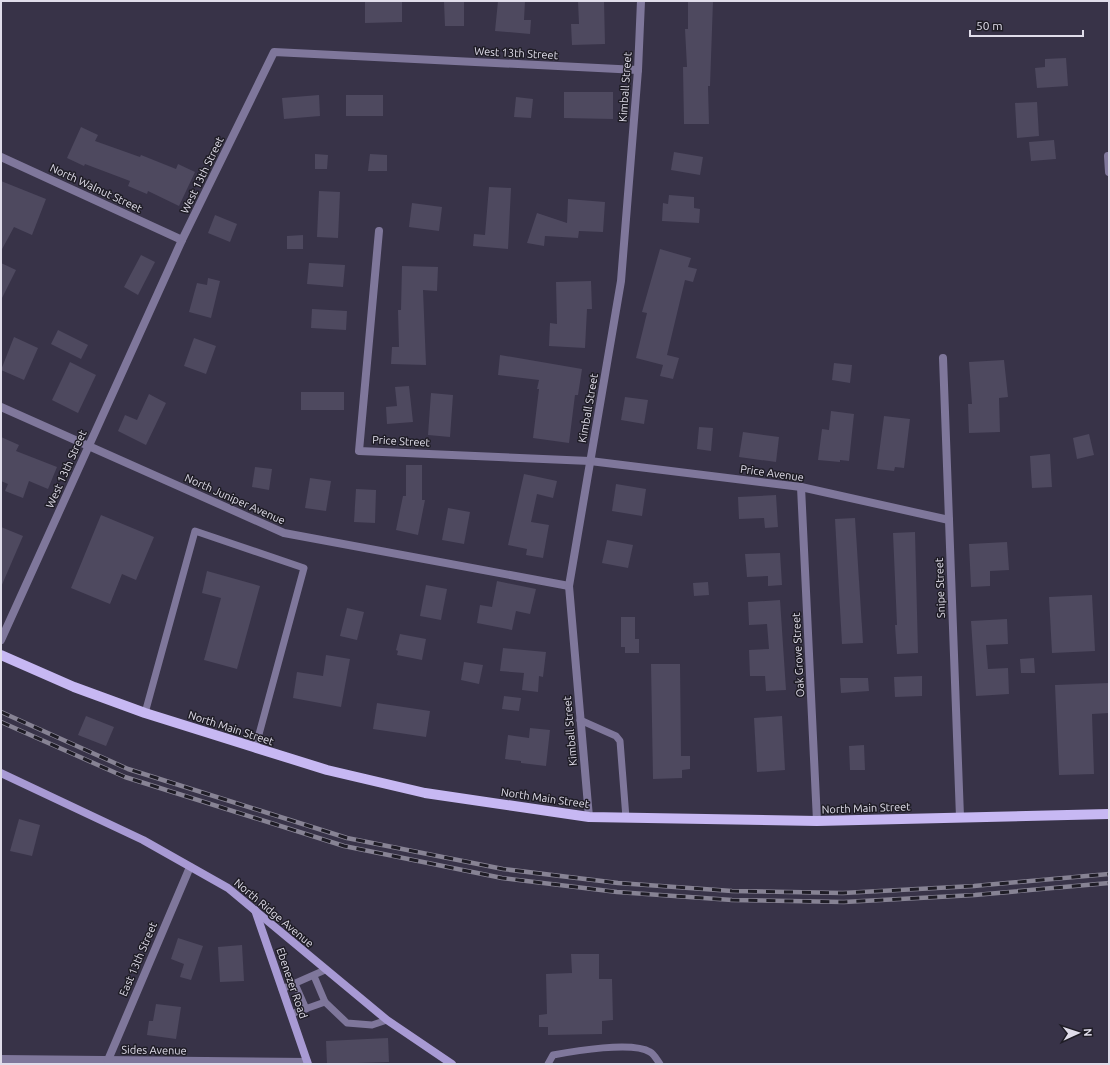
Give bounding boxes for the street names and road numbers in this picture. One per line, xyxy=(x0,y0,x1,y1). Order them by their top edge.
street label: West 13th Street xyxy=(474,45,559,61)
street label: Kimball Street xyxy=(617,51,633,122)
street label: West 13th Street xyxy=(178,134,226,215)
street label: North Walnut Street xyxy=(48,161,145,215)
street label: Kimball Street xyxy=(576,372,600,444)
street label: West 13th Street xyxy=(43,428,89,510)
street label: Price Street xyxy=(372,433,431,449)
street label: Price Avenue xyxy=(739,463,805,483)
street label: North Juniper Avenue xyxy=(183,471,287,527)
street label: Snipe Street xyxy=(933,557,947,618)
street label: Oak Grove Street xyxy=(790,612,806,698)
street label: Kimball Street xyxy=(561,695,579,766)
street label: North Main Street xyxy=(187,709,276,748)
street label: North Main Street xyxy=(500,786,591,810)
street label: North Main Street xyxy=(821,800,911,816)
street label: North Ridge Avenue xyxy=(232,876,316,950)
street label: East 13th Street xyxy=(117,919,159,998)
street label: Ebenezer Road xyxy=(274,946,310,1020)
street label: Sides Avenue xyxy=(121,1043,187,1057)

